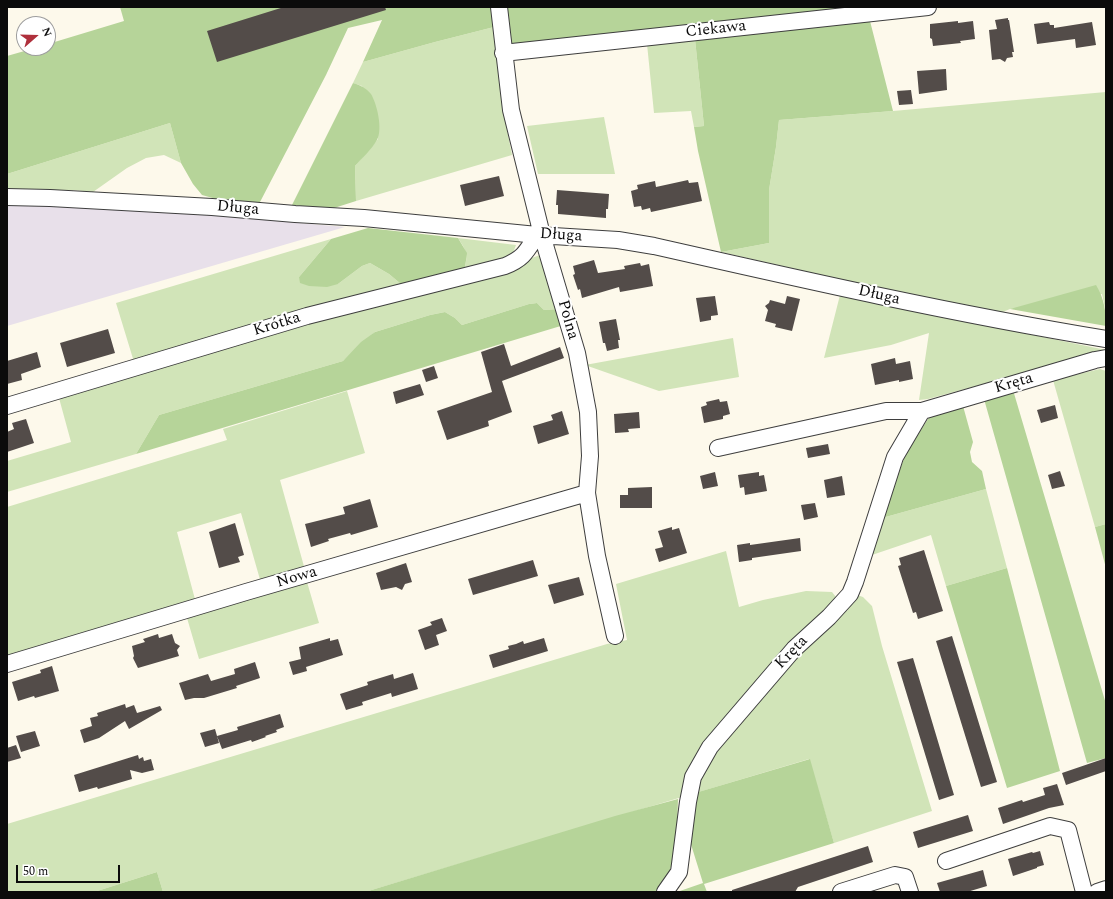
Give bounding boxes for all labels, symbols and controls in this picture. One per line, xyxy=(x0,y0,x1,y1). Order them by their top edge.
north arrow xyxy=(16,16,56,56)
street label: Ciekawa xyxy=(685,17,747,43)
text: N xyxy=(37,25,56,39)
street label: Długa xyxy=(216,198,260,220)
street label: Długa xyxy=(539,225,583,247)
street label: Długa xyxy=(856,282,902,310)
street label: Polna xyxy=(552,298,582,342)
street label: Krótka xyxy=(251,309,303,341)
street label: Kręta xyxy=(993,369,1035,399)
street label: Nowa xyxy=(275,563,319,593)
street label: Kręta xyxy=(772,632,812,674)
scale bar xyxy=(18,857,122,883)
text: 50 m xyxy=(23,862,48,881)

